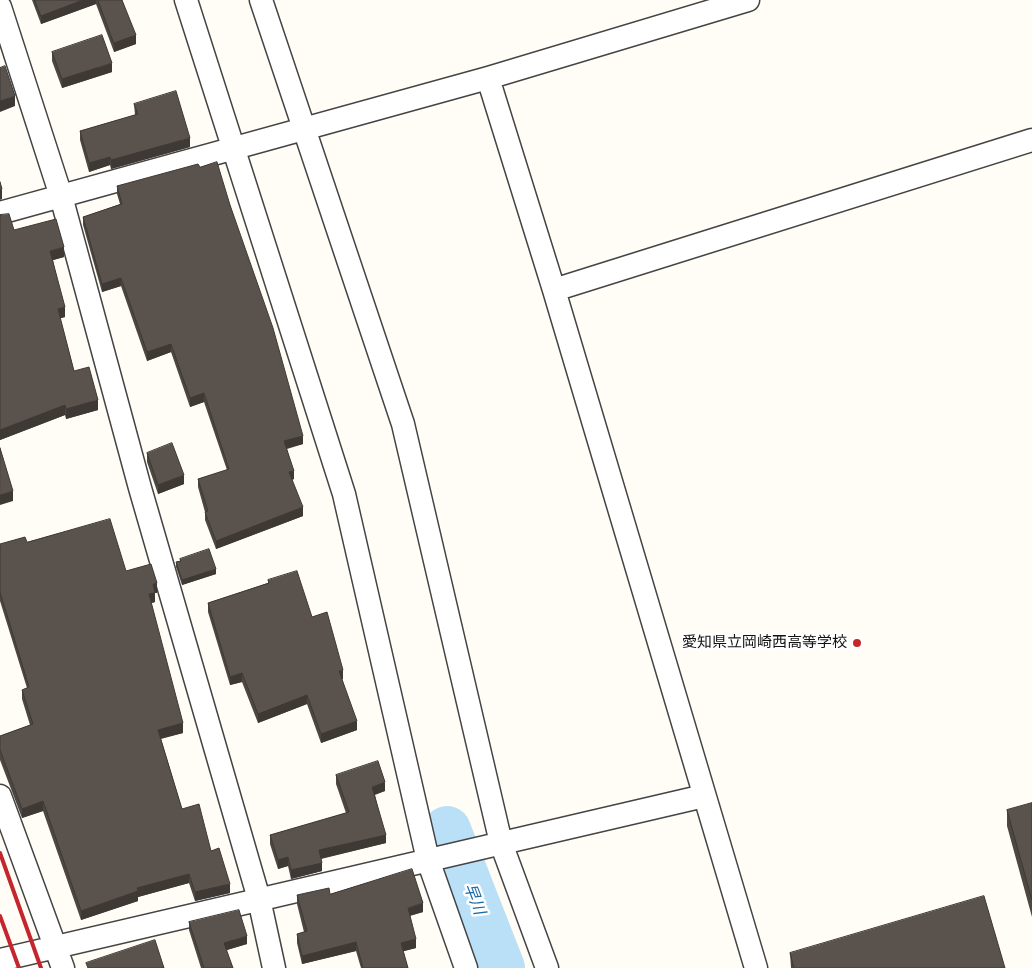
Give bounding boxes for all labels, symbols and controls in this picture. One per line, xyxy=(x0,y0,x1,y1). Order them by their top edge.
place label: 愛知県立岡崎西高等学校 xyxy=(682,634,847,652)
marker: 愛知県立岡崎西高等学校 xyxy=(851,637,863,649)
water label: 早川 xyxy=(459,881,489,917)

